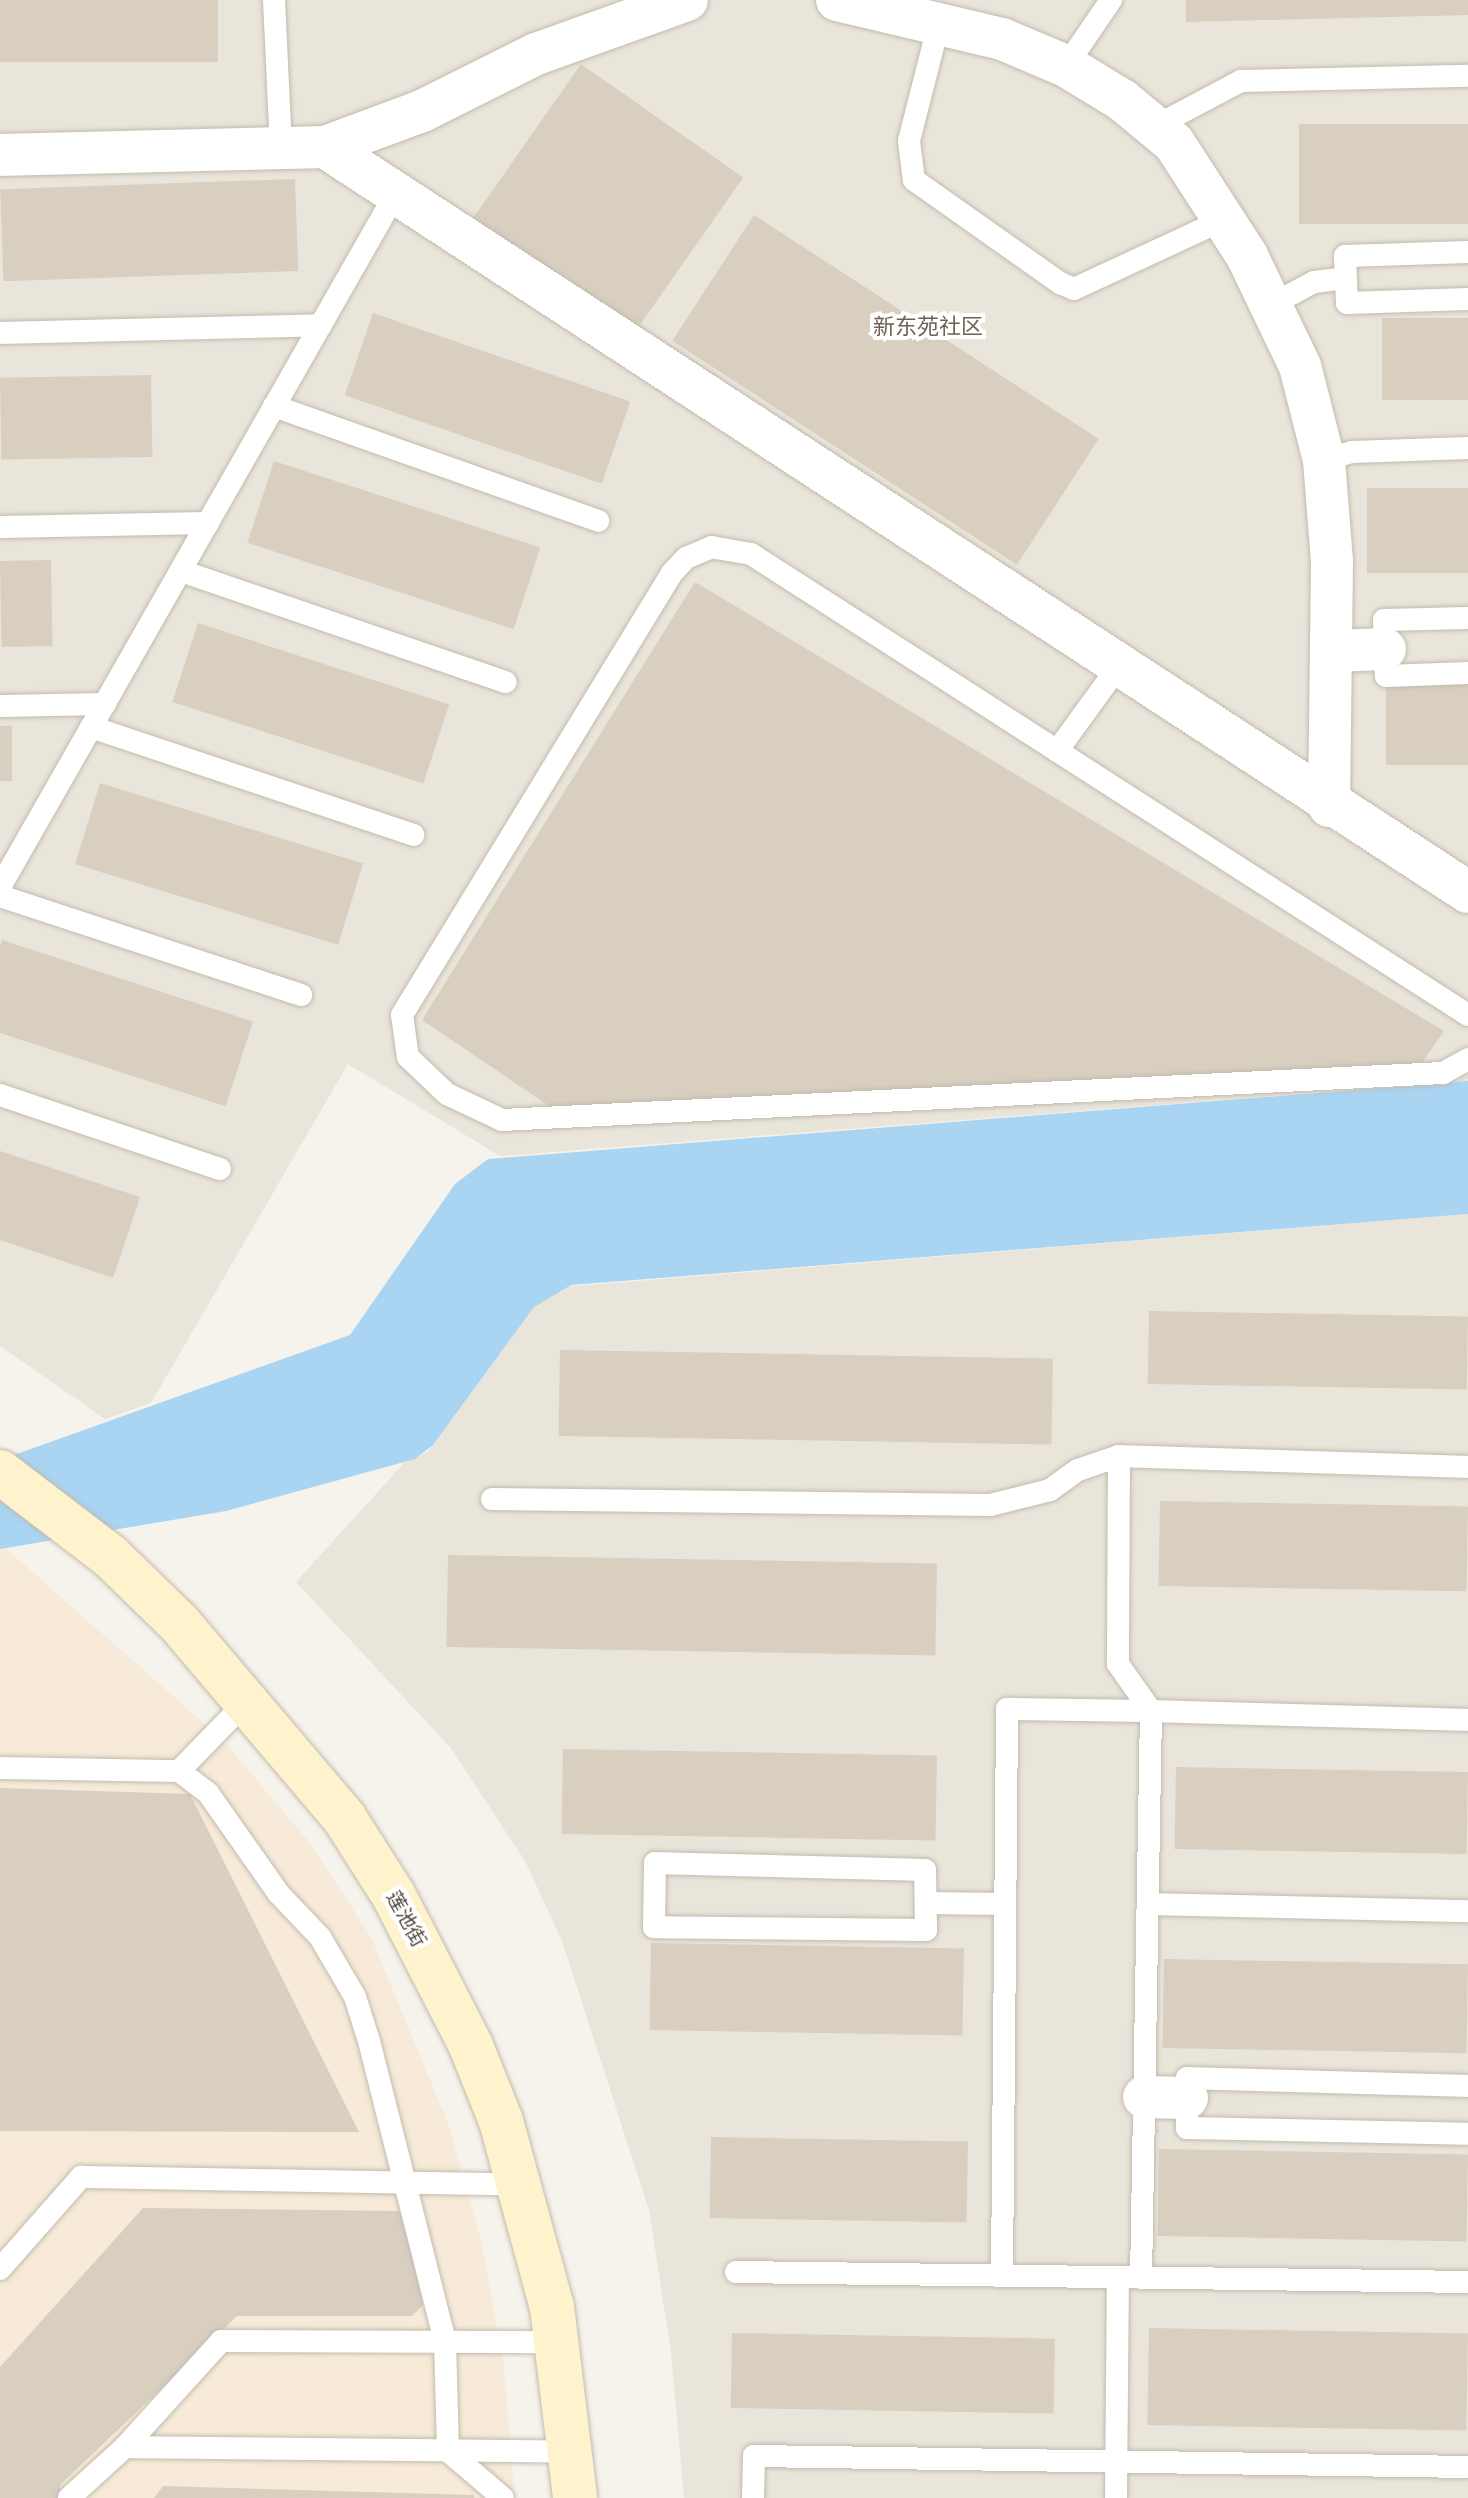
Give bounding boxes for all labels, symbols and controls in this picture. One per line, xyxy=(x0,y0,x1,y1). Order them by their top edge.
district label: 新东苑社区 xyxy=(873,314,983,340)
street label: 莲池街 xyxy=(381,1887,431,1951)

